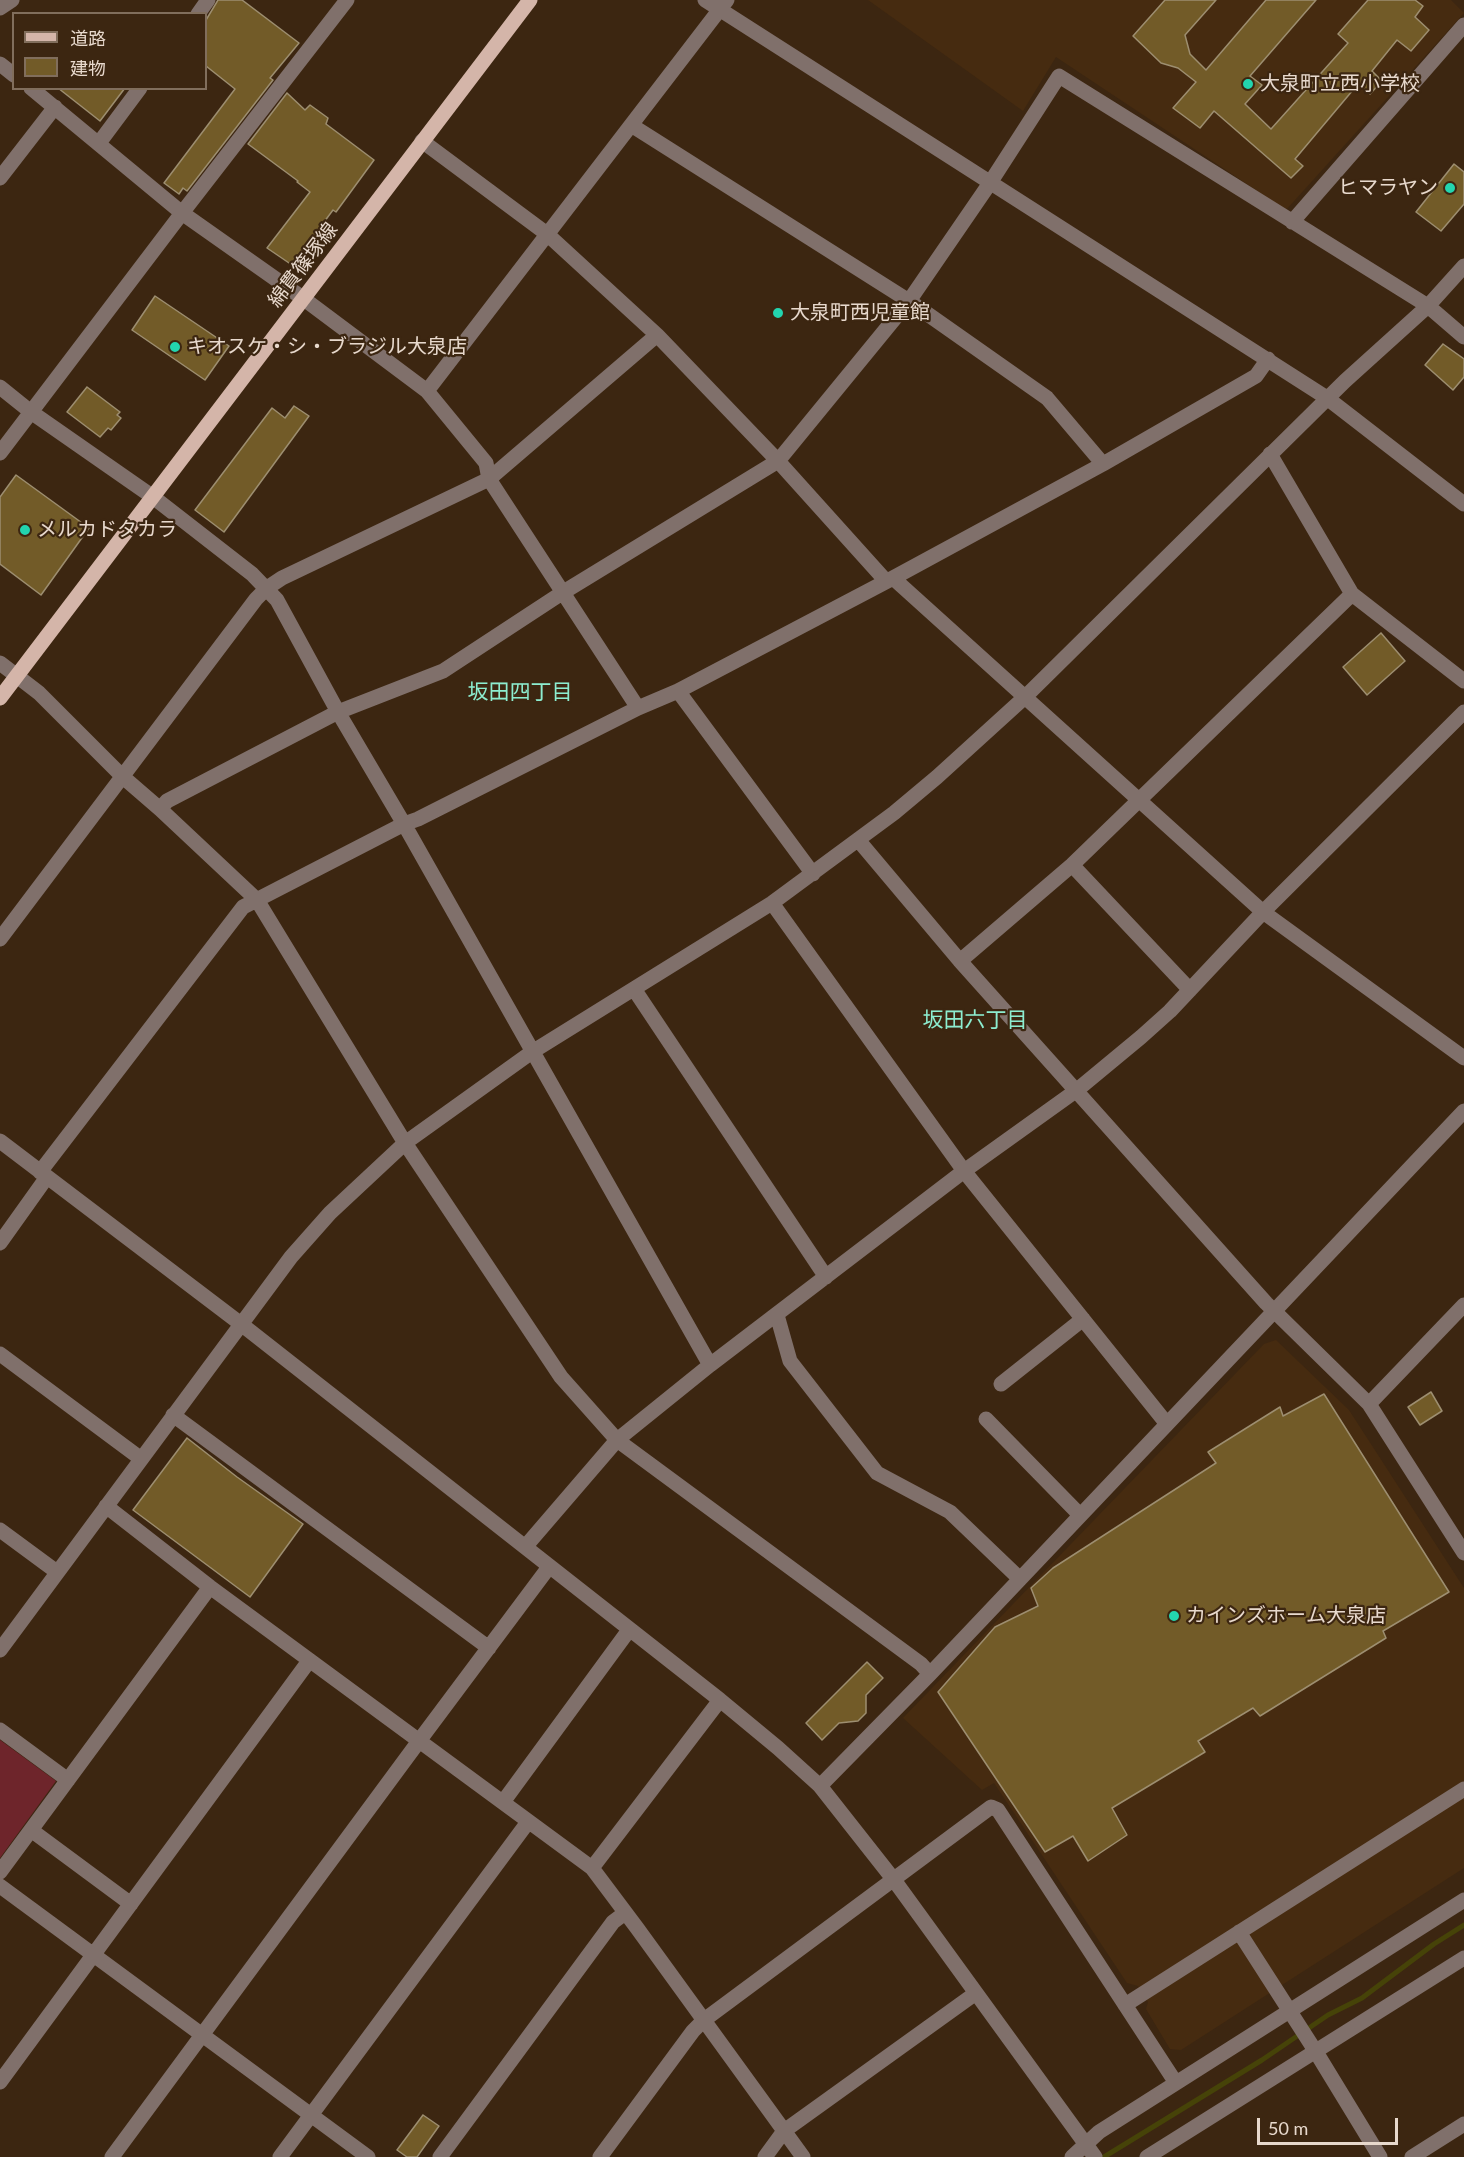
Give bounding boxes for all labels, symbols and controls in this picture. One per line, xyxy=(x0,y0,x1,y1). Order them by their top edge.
legend xyxy=(12,12,207,90)
text: 道路 xyxy=(70,27,106,49)
text: 建物 xyxy=(70,57,106,79)
place label: 大泉町立西小学校 xyxy=(1260,72,1420,96)
marker: 大泉町立西小学校 xyxy=(1241,77,1255,91)
place label: ヒマラヤン xyxy=(1338,176,1438,200)
marker: ヒマラヤン xyxy=(1443,181,1457,195)
street label: 綿貫篠塚線 xyxy=(263,218,343,312)
place label: 大泉町西児童館 xyxy=(790,301,930,325)
marker: 大泉町西児童館 xyxy=(771,306,785,320)
place label: キオスケ・シ・ブラジル大泉店 xyxy=(187,335,467,359)
marker: キオスケ・シ・ブラジル大泉店 xyxy=(168,340,182,354)
place label: メルカドタカラ xyxy=(37,518,177,542)
marker: メルカドタカラ xyxy=(18,523,32,537)
district label: 坂田四丁目 xyxy=(468,679,572,705)
district label: 坂田六丁目 xyxy=(923,1007,1027,1033)
place label: カインズホーム大泉店 xyxy=(1186,1604,1386,1628)
marker: カインズホーム大泉店 xyxy=(1167,1609,1181,1623)
scale bar xyxy=(1260,2106,1401,2144)
text: 50 m xyxy=(1268,2117,1308,2139)

